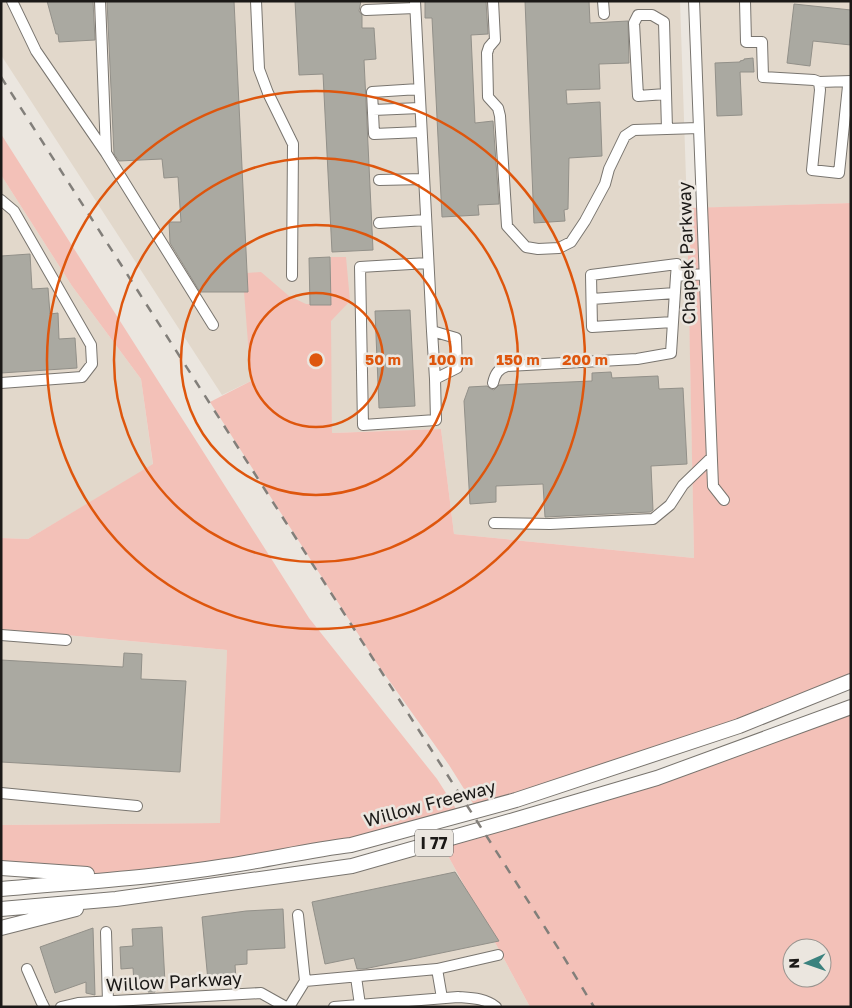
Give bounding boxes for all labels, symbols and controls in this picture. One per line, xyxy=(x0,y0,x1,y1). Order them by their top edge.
street label: Chapek Parkway xyxy=(673,181,699,325)
text: 50 m xyxy=(365,350,401,368)
text: 100 m xyxy=(429,350,473,368)
text: 150 m xyxy=(496,350,540,368)
text: 200 m xyxy=(562,350,608,368)
centre of rings xyxy=(307,351,325,369)
street label: Willow Freeway xyxy=(361,775,498,831)
road number: I 77 xyxy=(415,830,453,856)
north arrow xyxy=(782,938,832,988)
text: N xyxy=(785,958,802,969)
street label: Willow Parkway xyxy=(105,966,243,996)

